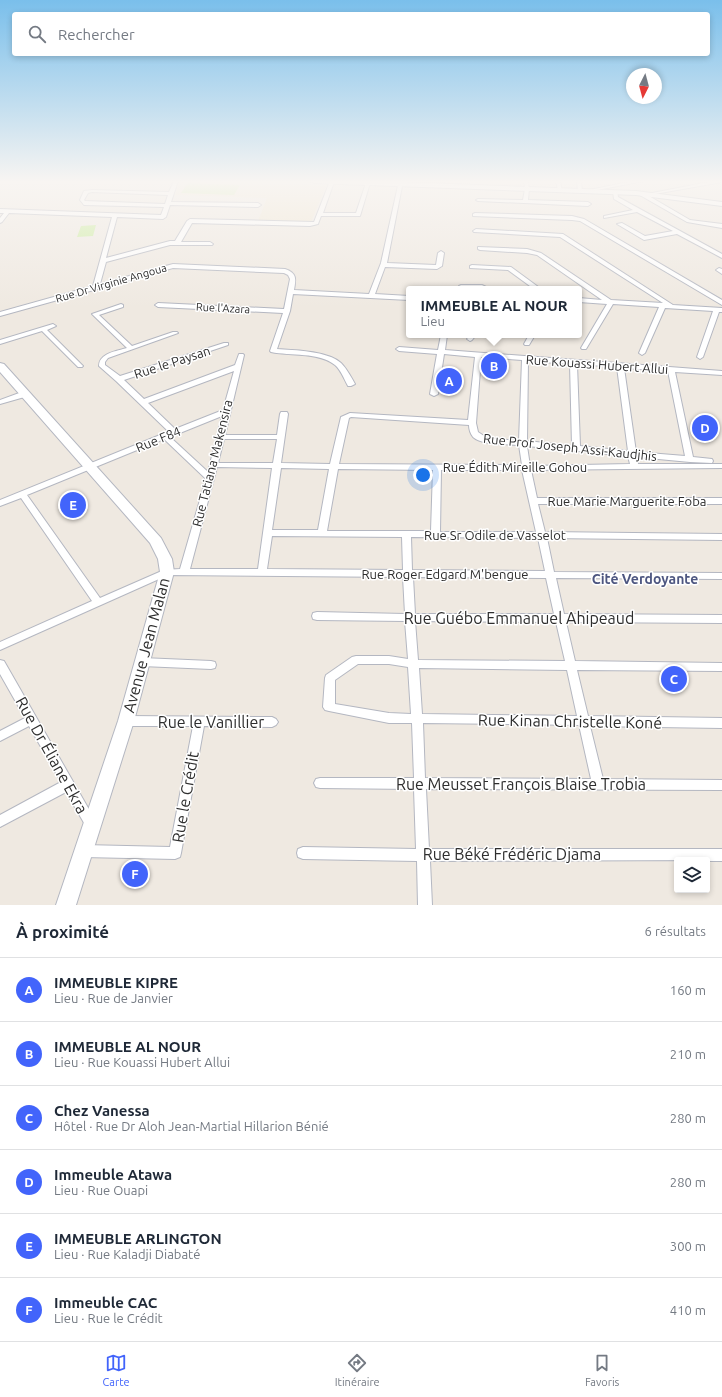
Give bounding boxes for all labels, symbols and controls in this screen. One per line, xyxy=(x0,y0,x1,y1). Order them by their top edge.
search box xyxy=(12,12,710,56)
icon: search xyxy=(26,23,48,45)
text: Rechercher xyxy=(58,26,135,43)
north arrow xyxy=(626,68,662,104)
street label: Rue Dr Virginie Angoua xyxy=(54,261,168,305)
popup xyxy=(406,286,582,338)
text: IMMEUBLE AL NOUR xyxy=(421,297,568,314)
street label: Rue l'Azara xyxy=(196,301,250,315)
text: Lieu xyxy=(421,314,445,328)
street label: Rue le Paysan xyxy=(132,343,212,381)
pin: B xyxy=(481,351,507,381)
street label: Rue Kouassi Hubert Allui xyxy=(525,352,669,376)
pin: A xyxy=(436,366,462,396)
street label: Rue Tatiana Makensira xyxy=(189,398,235,528)
pin: D xyxy=(692,413,718,443)
street label: Rue F84 xyxy=(134,424,182,454)
street label: Rue Prof Joseph Assi-Kaudjhis xyxy=(482,431,658,463)
street label: Rue Édith Mireille Gohou xyxy=(443,459,587,474)
your location xyxy=(413,465,433,485)
pin: E xyxy=(60,490,86,520)
street label: Rue Marie Marguerite Foba xyxy=(548,494,706,508)
street label: Rue Sr Odile de Vasselot xyxy=(424,528,566,542)
street label: Rue Roger Edgard M'bengue xyxy=(361,567,529,581)
district label: Cité Verdoyante xyxy=(592,571,698,587)
street label: Avenue Jean Malan xyxy=(119,576,173,714)
street label: Rue Guébo Emmanuel Ahipeaud xyxy=(404,609,634,627)
pin: C xyxy=(661,664,687,694)
street label: Rue Dr Éliane Ekra xyxy=(12,692,93,817)
street label: Rue Kinan Christelle Koné xyxy=(478,710,662,732)
street label: Rue le Vanillier xyxy=(158,713,264,731)
street label: Rue le Crédit xyxy=(168,749,202,844)
street label: Rue Meusset François Blaise Trobia xyxy=(396,775,646,793)
street label: Rue Béké Frédéric Djama xyxy=(423,845,601,863)
map controls xyxy=(674,857,710,893)
button: layers xyxy=(674,857,710,893)
pin: F xyxy=(122,859,148,889)
text: À proximité xyxy=(16,922,109,941)
text: 6 résultats xyxy=(645,924,706,938)
text: IMMEUBLE KIPRE xyxy=(54,974,178,991)
text: A xyxy=(24,983,34,997)
text: 160 m xyxy=(670,983,706,997)
text: Lieu · Rue de Janvier xyxy=(54,991,173,1005)
text: IMMEUBLE AL NOUR xyxy=(54,1038,201,1055)
text: B xyxy=(25,1047,33,1061)
text: 210 m xyxy=(670,1047,706,1061)
text: Lieu · Rue Kouassi Hubert Allui xyxy=(54,1055,230,1069)
text: Chez Vanessa xyxy=(54,1102,150,1119)
text: C xyxy=(25,1111,33,1125)
text: 280 m xyxy=(670,1111,706,1125)
text: Hôtel · Rue Dr Aloh Jean-Martial Hillarion Bénié xyxy=(54,1119,329,1133)
text: Immeuble Atawa xyxy=(54,1166,172,1183)
text: D xyxy=(24,1175,34,1189)
text: 280 m xyxy=(670,1175,706,1189)
text: Lieu · Rue Ouapi xyxy=(54,1183,148,1197)
text: IMMEUBLE ARLINGTON xyxy=(54,1230,222,1247)
text: E xyxy=(25,1239,33,1253)
text: 300 m xyxy=(670,1239,706,1253)
text: Lieu · Rue Kaladji Diabaté xyxy=(54,1247,200,1261)
text: Immeuble CAC xyxy=(54,1294,157,1311)
text: F xyxy=(25,1303,33,1317)
text: 410 m xyxy=(670,1303,706,1317)
text: Lieu · Rue le Crédit xyxy=(54,1311,163,1325)
tab: Carte xyxy=(103,1352,130,1388)
tab: Itinéraire xyxy=(335,1352,380,1388)
tab: Favoris xyxy=(585,1352,619,1388)

